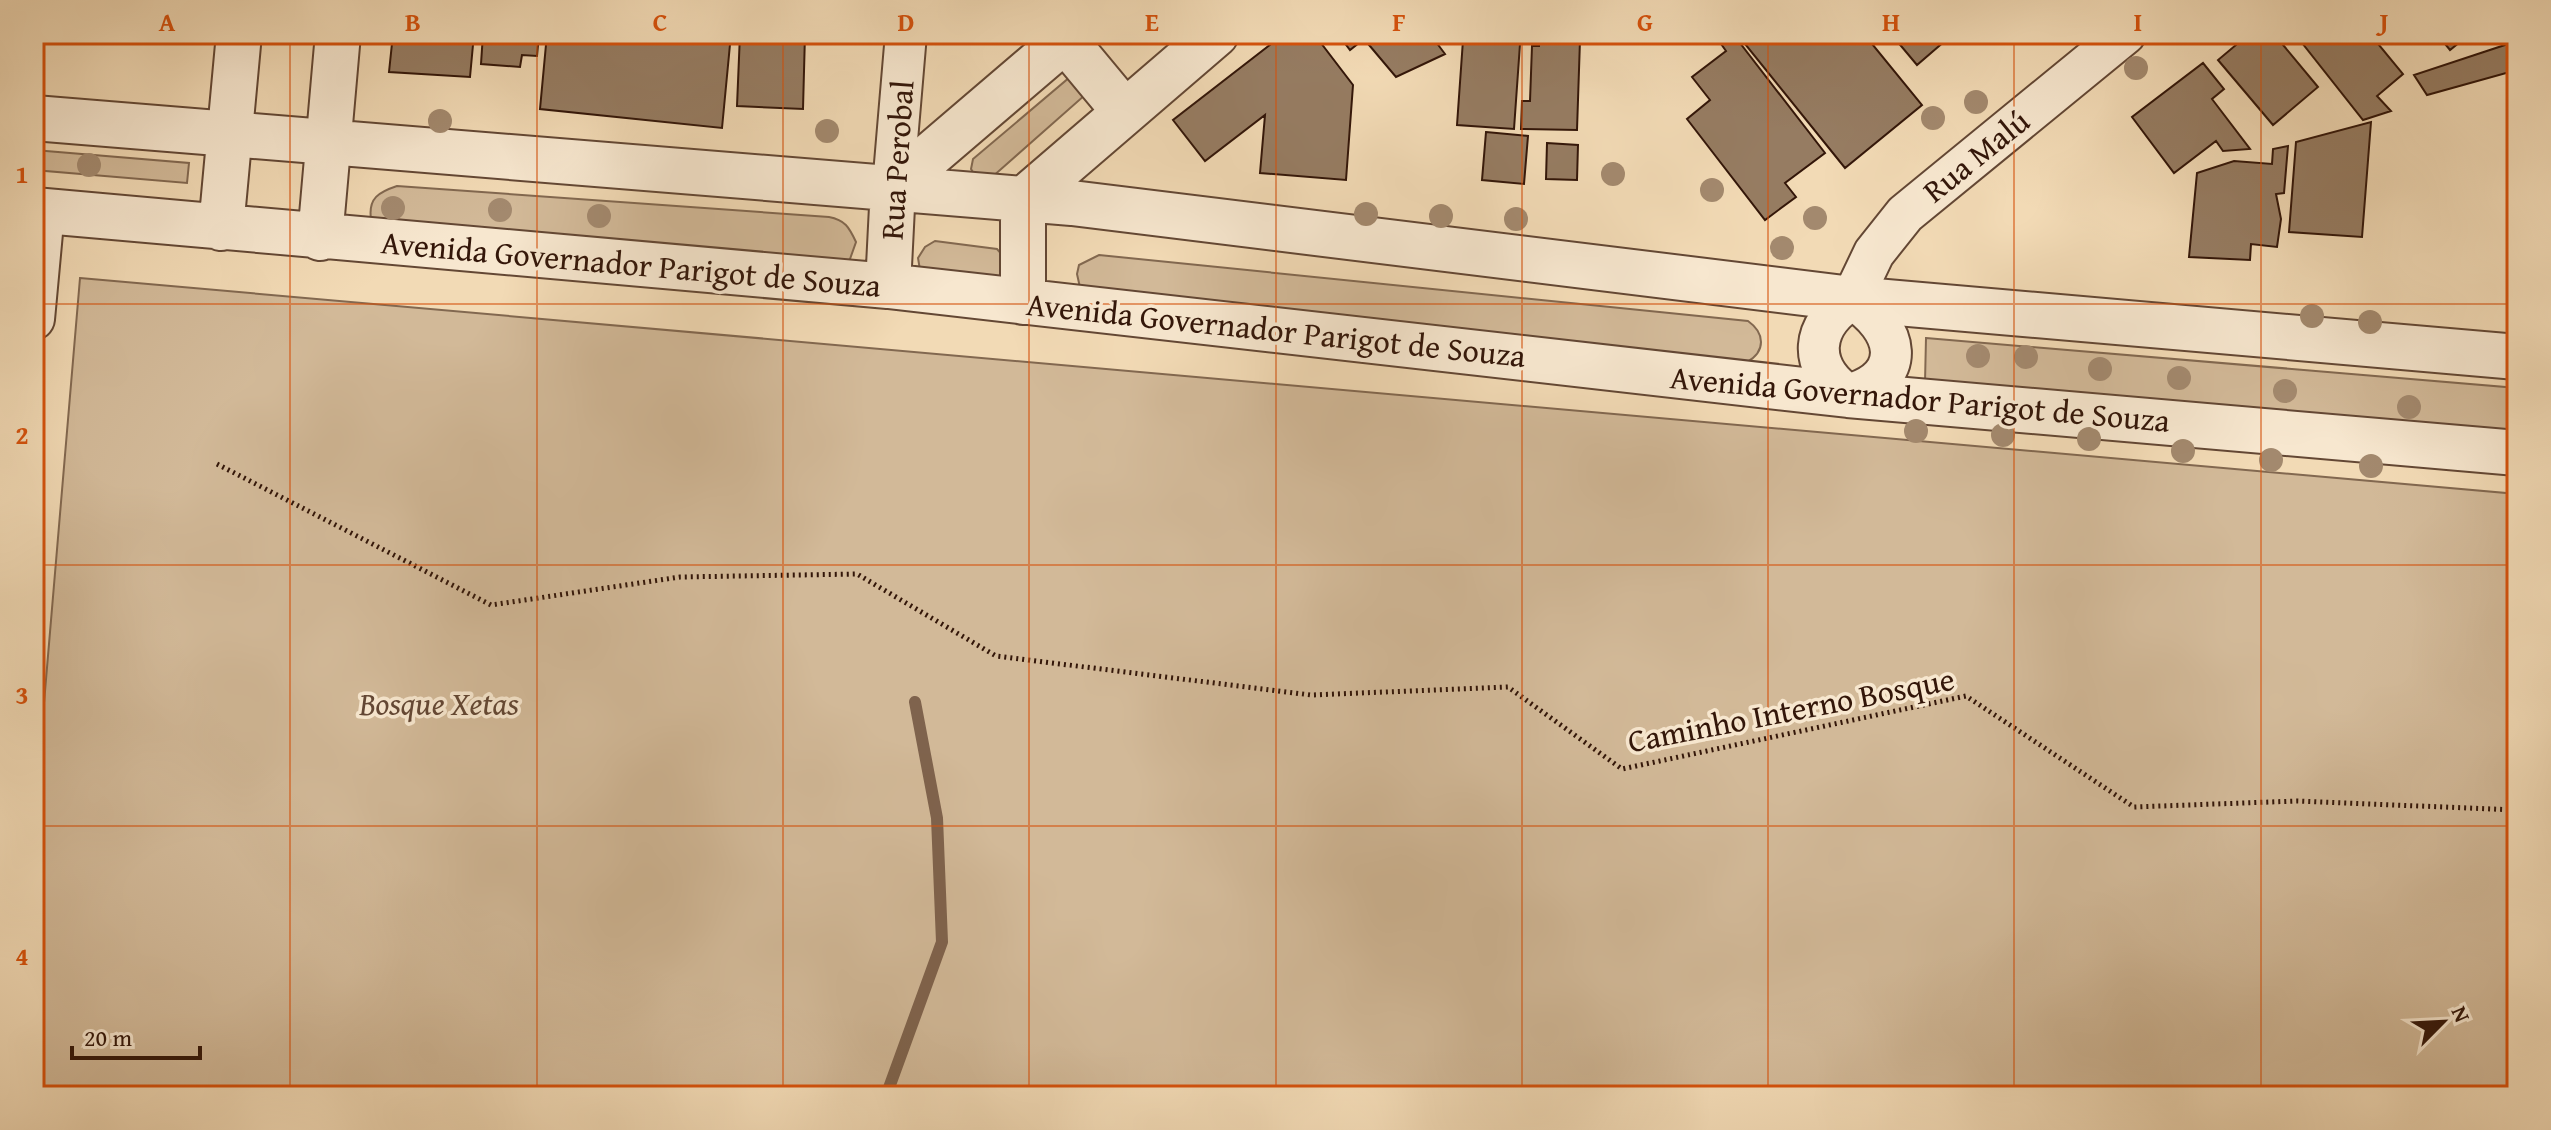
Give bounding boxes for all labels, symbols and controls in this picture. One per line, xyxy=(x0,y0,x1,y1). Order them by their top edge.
text: A xyxy=(159,2,176,41)
text: B xyxy=(405,2,421,41)
text: C xyxy=(653,2,667,41)
text: D xyxy=(898,2,914,41)
text: E xyxy=(1145,2,1159,41)
text: F xyxy=(1392,2,1406,41)
text: G xyxy=(1637,2,1653,41)
text: H xyxy=(1882,2,1900,41)
text: I xyxy=(2134,2,2142,41)
text: J xyxy=(2376,2,2389,41)
street label: Rua Perobal xyxy=(867,79,926,241)
street label: Rua Malú xyxy=(1912,97,2040,213)
text: 1 xyxy=(15,154,29,193)
street label: Avenida Governador Parigot de Souza xyxy=(379,218,883,309)
street label: Avenida Governador Parigot de Souza xyxy=(1024,280,1528,379)
street label: Avenida Governador Parigot de Souza xyxy=(1668,353,2172,444)
text: 2 xyxy=(15,415,29,454)
street label: Caminho Interno Bosque xyxy=(1623,655,1958,764)
text: 3 xyxy=(15,675,29,714)
park label: Bosque Xetas xyxy=(358,680,519,727)
text: 4 xyxy=(15,936,29,975)
north arrow xyxy=(2403,982,2483,1062)
text: N xyxy=(2444,1001,2479,1027)
scale bar xyxy=(72,1010,200,1060)
text: 20 m xyxy=(84,1020,132,1055)

